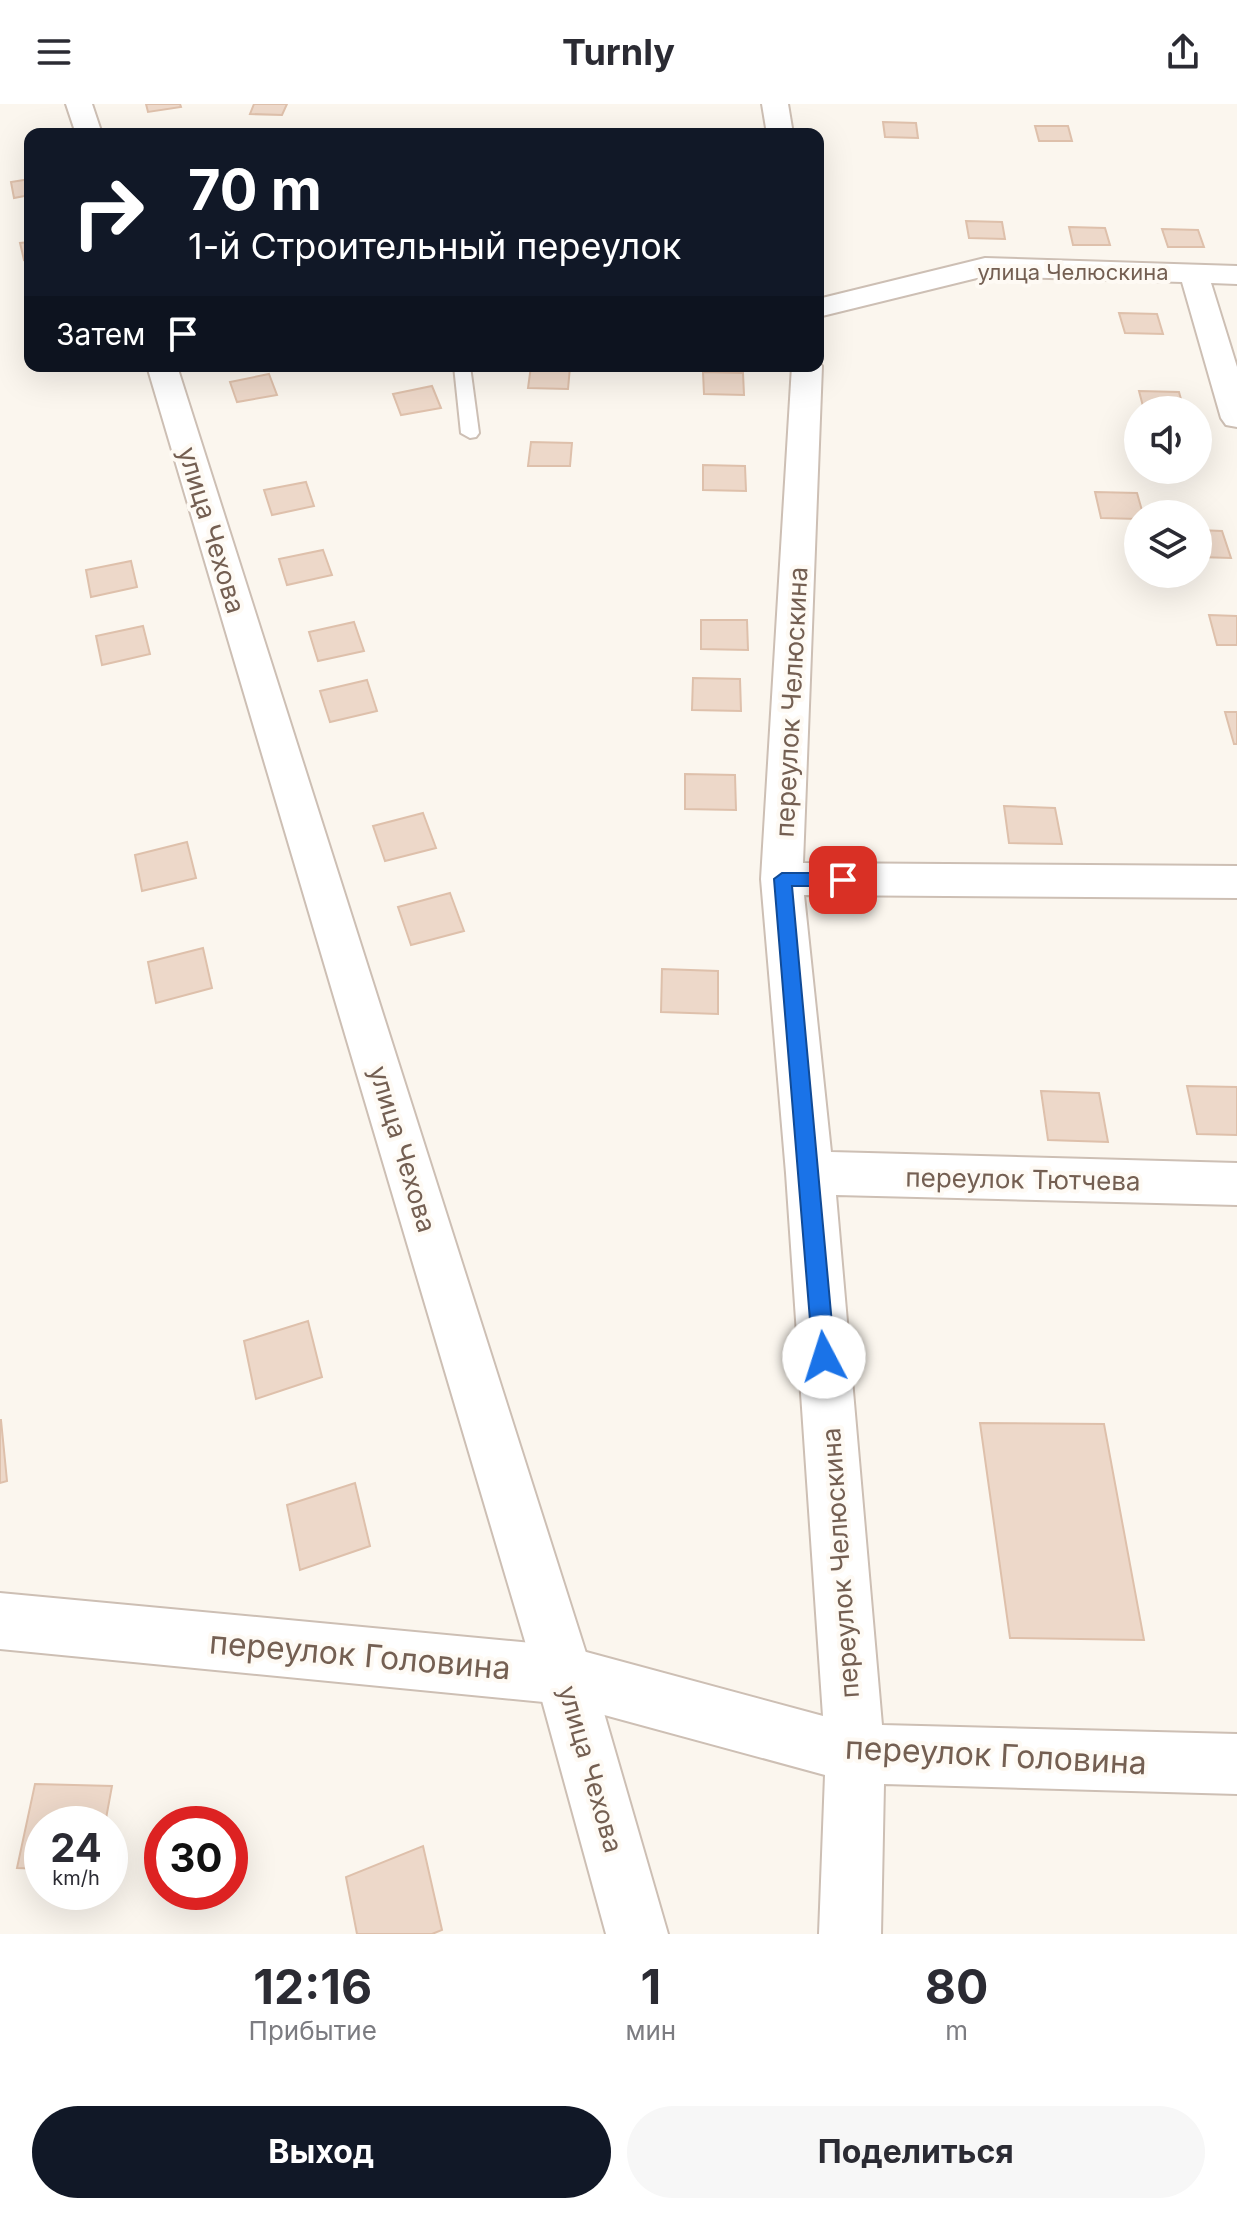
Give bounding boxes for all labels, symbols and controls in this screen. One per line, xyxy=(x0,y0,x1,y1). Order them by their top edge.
icon: menu xyxy=(32,30,76,74)
text: Turnly xyxy=(562,30,675,74)
icon: share xyxy=(1161,30,1205,74)
text: 70 m xyxy=(188,156,322,224)
icon: right xyxy=(56,160,160,264)
text: 1-й Строительный переулок xyxy=(188,224,681,268)
street label: улица Челюскина xyxy=(978,259,1169,285)
icon: arrive xyxy=(161,312,205,356)
text: Затем xyxy=(56,316,145,352)
map controls xyxy=(1124,396,1212,588)
button: sound xyxy=(1124,396,1212,484)
street label: улица Чехова xyxy=(172,443,252,617)
button: layers xyxy=(1124,500,1212,588)
street label: переулок Челюскина xyxy=(768,566,814,838)
pin xyxy=(809,846,877,914)
icon: arrive xyxy=(821,858,865,902)
street label: улица Чехова xyxy=(363,1062,443,1236)
street label: переулок Тютчева xyxy=(905,1161,1141,1197)
position arrow xyxy=(782,1315,866,1399)
street label: переулок Челюскина xyxy=(815,1427,865,1699)
street label: переулок Головина xyxy=(208,1622,512,1688)
street label: улица Чехова xyxy=(552,1682,630,1856)
street label: переулок Головина xyxy=(844,1728,1148,1782)
speed limit sign: 30 xyxy=(144,1806,248,1910)
text: 24 xyxy=(50,1823,102,1872)
text: km/h xyxy=(52,1866,100,1890)
text: 12:16 xyxy=(253,1957,372,2016)
text: 1 xyxy=(640,1957,661,2016)
text: 80 xyxy=(925,1957,988,2016)
text: Прибытие xyxy=(249,2015,377,2046)
text: мин xyxy=(625,2015,676,2046)
text: m xyxy=(945,2015,968,2046)
button: Выход xyxy=(32,2106,611,2198)
button: Поделиться xyxy=(627,2106,1205,2198)

